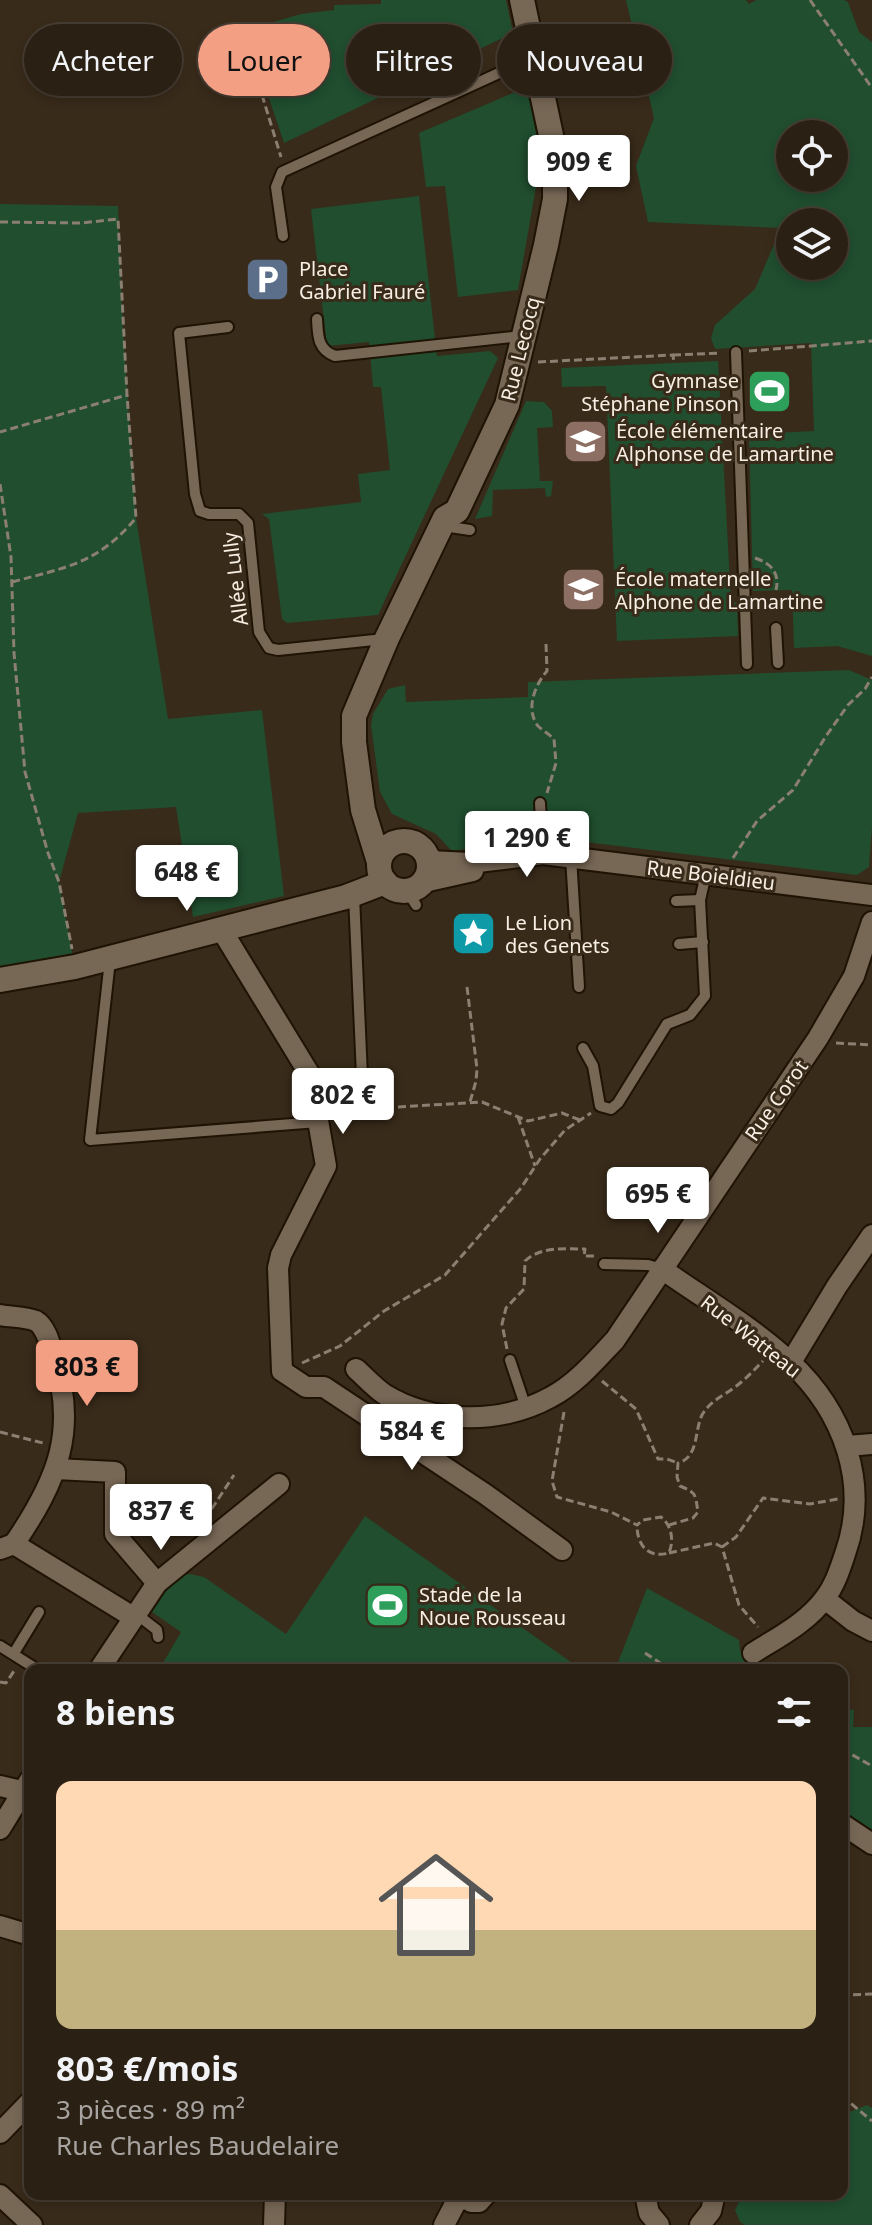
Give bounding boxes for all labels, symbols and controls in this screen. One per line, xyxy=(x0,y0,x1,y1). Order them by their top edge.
chip: Acheter xyxy=(24,24,182,96)
chip: Louer xyxy=(198,24,330,96)
chip: Filtres xyxy=(346,24,481,96)
chip: Nouveau xyxy=(497,24,672,96)
map controls xyxy=(776,120,848,280)
button: locate xyxy=(776,120,848,192)
pin: 909 € xyxy=(523,135,635,203)
text: 909 € xyxy=(546,143,612,179)
button: layers xyxy=(776,208,848,280)
place label: Place Gabriel Fauré xyxy=(299,255,425,305)
parking icon: Place Gabriel Fauré xyxy=(244,256,292,304)
street label: Rue Lecocq xyxy=(494,294,546,404)
place label: Gymnase Stéphane Pinson xyxy=(581,367,739,417)
sports icon: Gymnase Stéphane Pinson xyxy=(746,368,794,416)
place label: École élémentaire Alphonse de Lamartine xyxy=(616,417,834,467)
school or university icon: École élémentaire Alphonse de Lamartine xyxy=(561,418,609,466)
street label: Allée Lully xyxy=(216,530,254,627)
place label: École maternelle Alphone de Lamartine xyxy=(615,565,823,615)
school or university icon: École maternelle Alphone de Lamartine xyxy=(560,566,608,614)
pin: 1 290 € xyxy=(453,811,601,879)
text: 1 290 € xyxy=(483,819,571,855)
pin: 648 € xyxy=(131,845,243,913)
text: 648 € xyxy=(154,853,220,889)
street label: Rue Boieldieu xyxy=(645,854,777,896)
place icon: Le Lion des Genets xyxy=(450,909,498,957)
place label: Le Lion des Genets xyxy=(505,909,610,959)
street label: Rue Corot xyxy=(738,1054,814,1146)
pin: 802 € xyxy=(287,1068,399,1136)
text: 802 € xyxy=(310,1076,376,1112)
pin: 695 € xyxy=(602,1167,714,1235)
text: 695 € xyxy=(625,1175,691,1211)
street label: Rue Watteau xyxy=(695,1288,807,1384)
pin: 803 € xyxy=(31,1340,143,1408)
text: 803 € xyxy=(54,1348,120,1384)
pin: 584 € xyxy=(356,1404,468,1472)
text: 584 € xyxy=(379,1412,445,1448)
pin: 837 € xyxy=(105,1484,217,1552)
text: 837 € xyxy=(128,1492,194,1528)
place label: Stade de la Noue Rousseau xyxy=(419,1581,566,1631)
sports icon: Stade de la Noue Rousseau xyxy=(364,1582,412,1630)
text: 8 biens xyxy=(56,1689,175,1735)
icon: filters xyxy=(772,1690,816,1734)
icon: home xyxy=(364,1833,508,1977)
text: 803 €/mois xyxy=(56,2045,238,2091)
text: 3 pièces · 89 m² xyxy=(56,2091,245,2127)
text: Rue Charles Baudelaire xyxy=(56,2127,339,2163)

